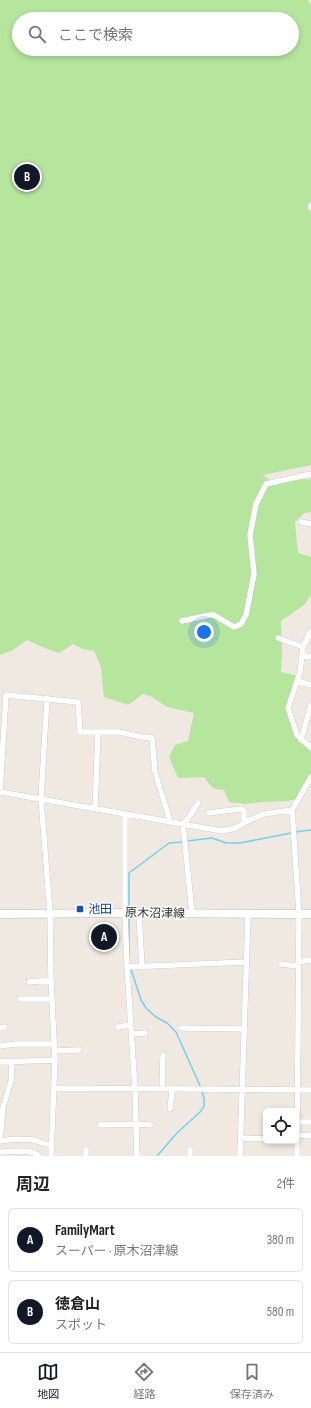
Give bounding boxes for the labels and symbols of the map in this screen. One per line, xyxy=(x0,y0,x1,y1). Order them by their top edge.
pin: B xyxy=(14,162,40,192)
your location xyxy=(194,622,214,642)
place label: 池田 xyxy=(88,902,112,917)
marker: 池田 xyxy=(75,904,85,914)
street label: 原木沼津線 xyxy=(125,905,185,922)
pin: A xyxy=(91,922,117,952)

